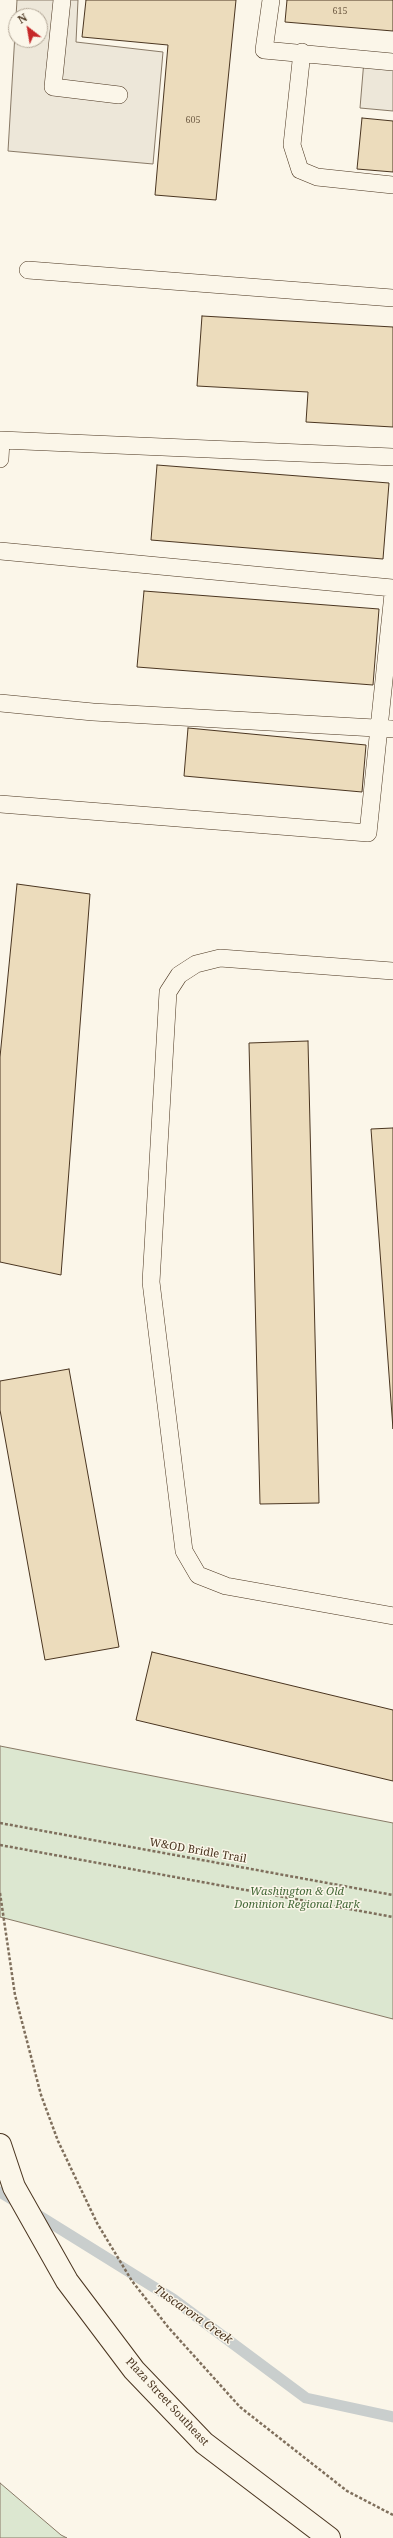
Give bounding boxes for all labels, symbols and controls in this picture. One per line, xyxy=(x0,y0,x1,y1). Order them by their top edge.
house number: 615 xyxy=(332,6,348,16)
north arrow xyxy=(8,8,48,48)
text: N xyxy=(14,9,30,27)
house number: 605 xyxy=(185,115,201,125)
street label: W&OD Bridle Trail xyxy=(148,1836,248,1866)
park label: Washington & Old Dominion Regional Park xyxy=(234,1885,360,1911)
water label: Tuscarora Creek xyxy=(151,2283,235,2347)
street label: Plaza Street Southeast xyxy=(123,2355,211,2449)

